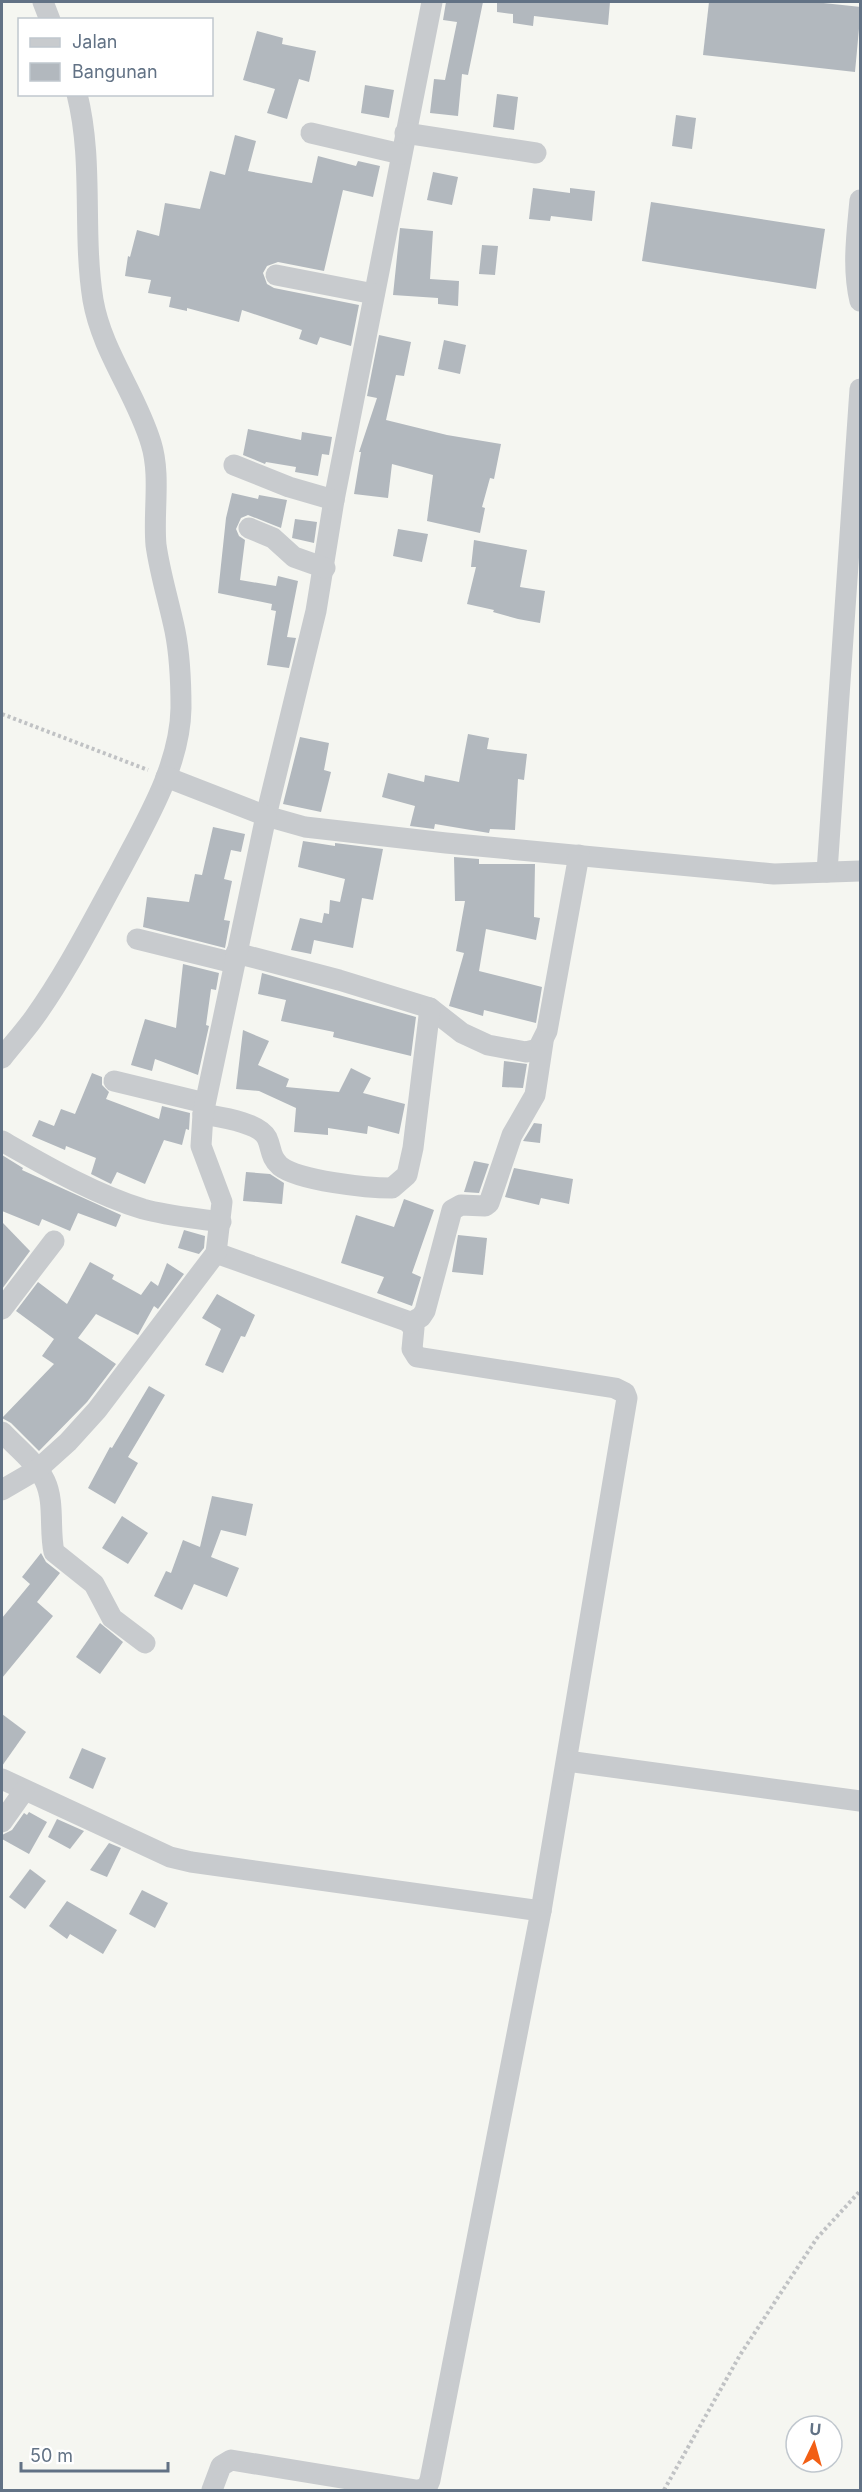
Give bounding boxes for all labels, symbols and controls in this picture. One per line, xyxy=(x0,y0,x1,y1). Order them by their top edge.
legend xyxy=(18,18,213,96)
text: Jalan xyxy=(72,31,117,52)
text: Bangunan xyxy=(72,61,158,82)
north arrow xyxy=(784,2414,844,2474)
text: U xyxy=(809,2419,822,2440)
scale bar xyxy=(21,2435,168,2473)
text: 50 m xyxy=(30,2445,73,2466)

